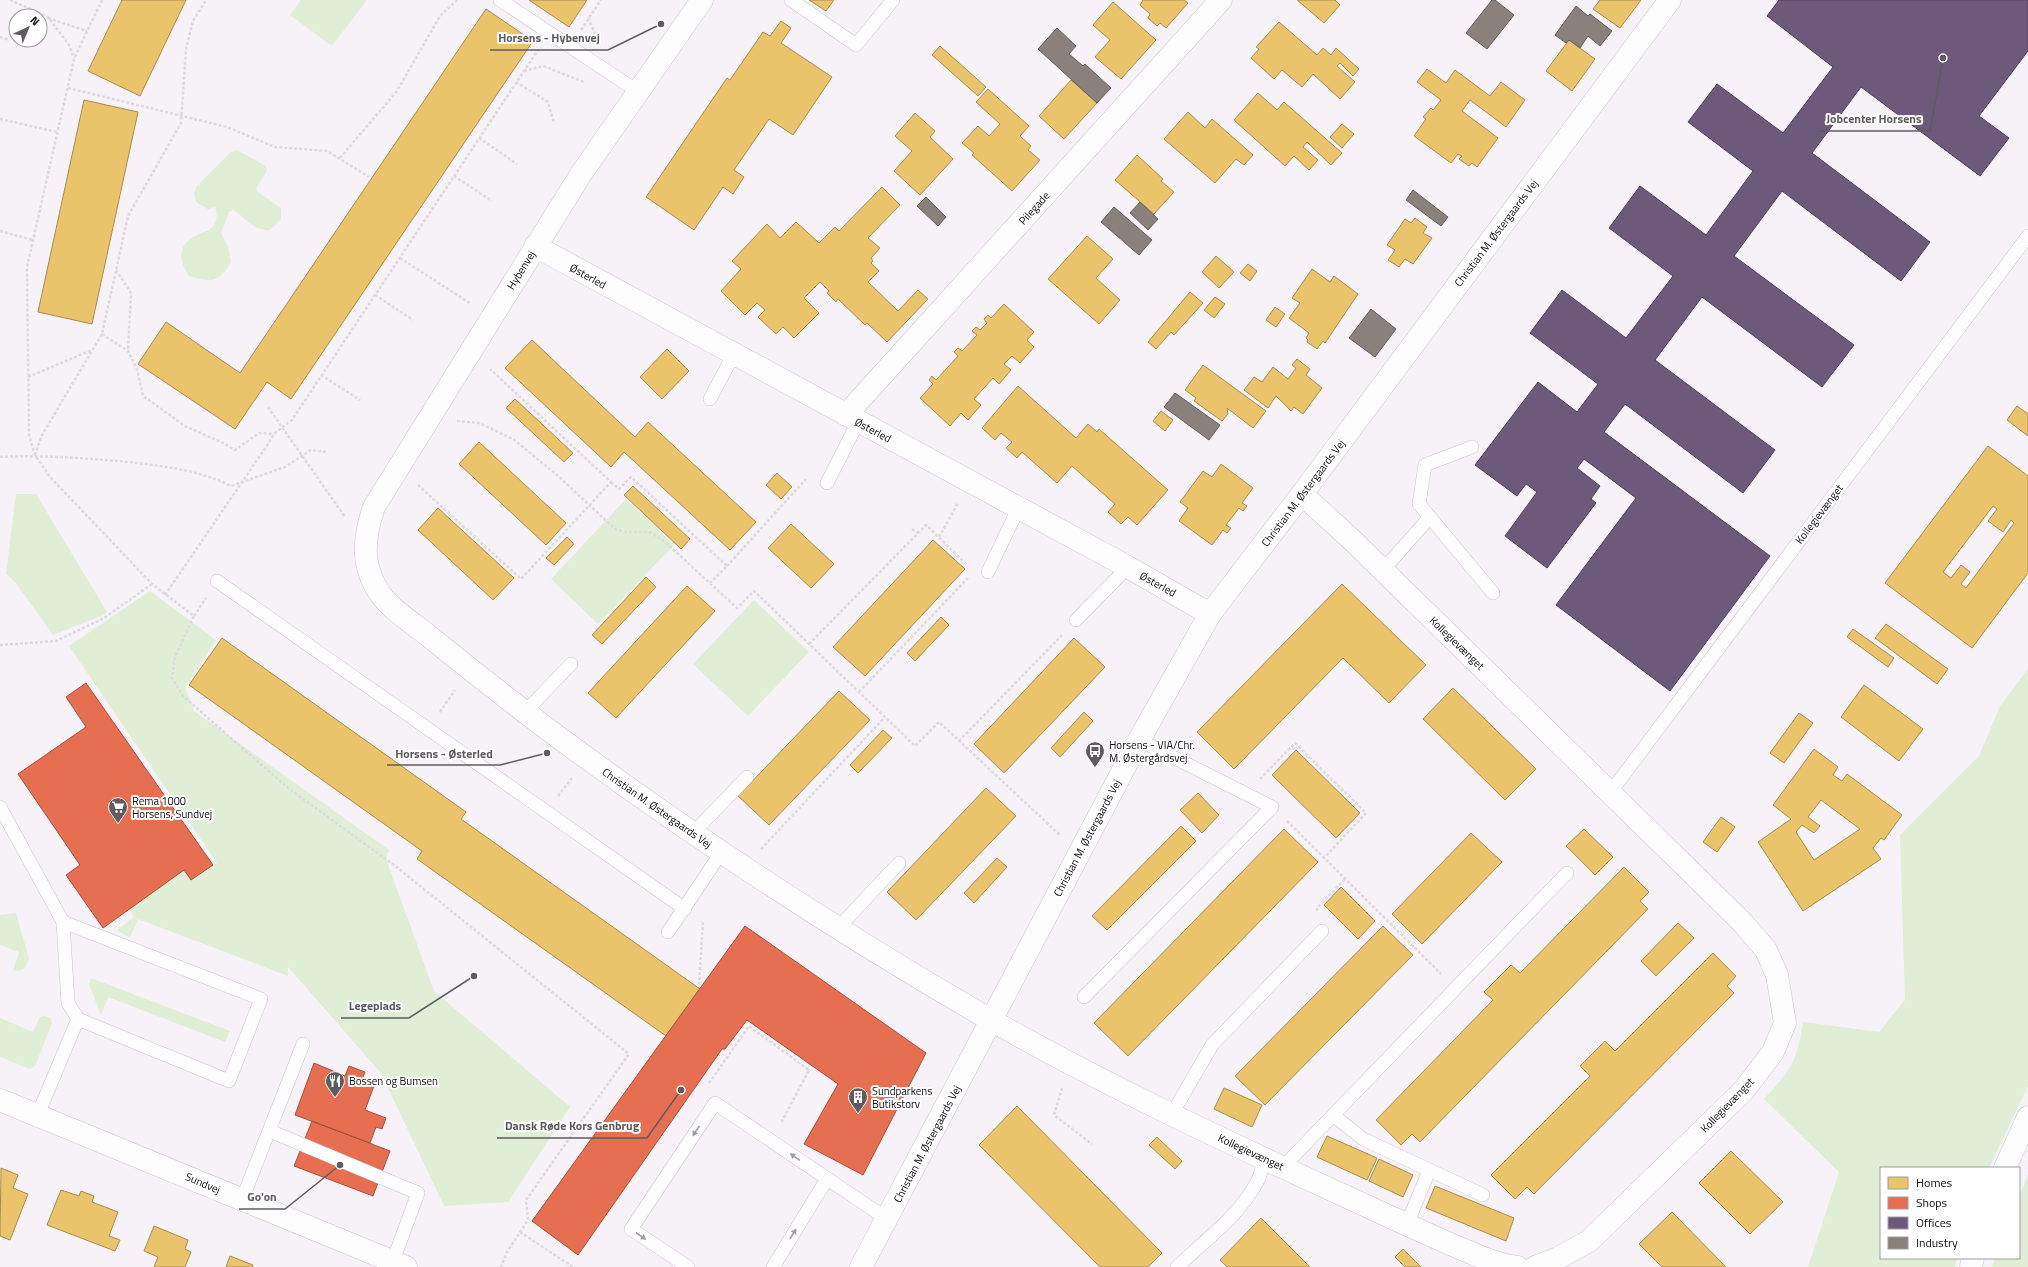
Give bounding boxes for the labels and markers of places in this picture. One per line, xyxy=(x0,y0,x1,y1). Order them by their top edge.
callout: Horsens - Hybenvej xyxy=(490,26,608,50)
callout: Jobcenter Horsens xyxy=(1819,107,1930,131)
place label: Horsens - VIA/Chr. M. Østergårdsvej xyxy=(1109,737,1195,766)
bus stop icon: Horsens - VIA/Chr. M. Østergårdsvej xyxy=(1084,740,1106,768)
callout: Horsens - Østerled xyxy=(387,741,500,765)
place label: Rema 1000 Horsens, Sundvej xyxy=(132,793,212,822)
supermarket icon: Rema 1000 Horsens, Sundvej xyxy=(107,796,129,824)
callout: Legeplads xyxy=(341,994,409,1018)
restaurant icon: Bossen og Bumsen xyxy=(324,1070,346,1098)
place label: Bossen og Bumsen xyxy=(349,1073,438,1089)
place label: Sundparkens Butikstorv xyxy=(872,1083,932,1112)
building icon: Sundparkens Butikstorv xyxy=(847,1086,869,1114)
callout: Dansk Røde Kors Genbrug xyxy=(497,1114,647,1138)
callout: Go'on xyxy=(239,1185,285,1209)

